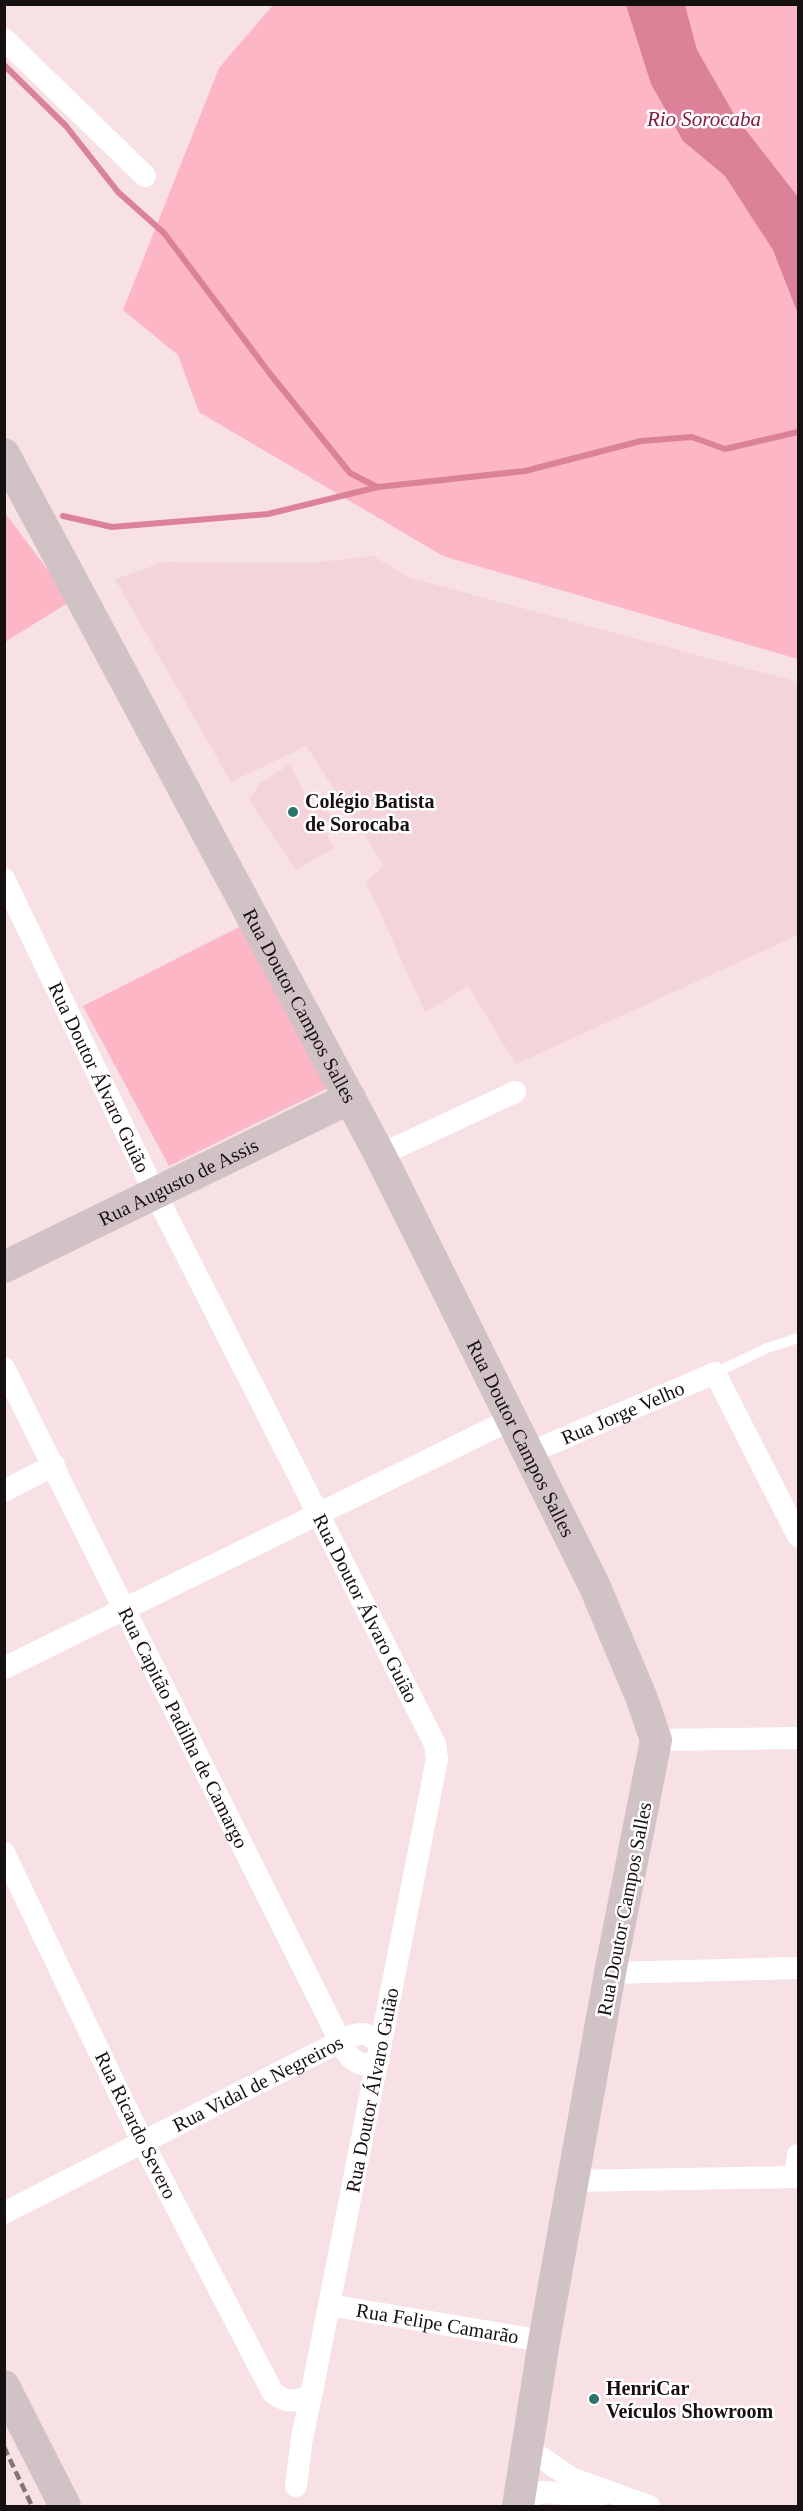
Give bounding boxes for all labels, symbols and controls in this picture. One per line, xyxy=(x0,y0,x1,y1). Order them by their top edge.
water label: Rio Sorocaba xyxy=(646,107,761,131)
place label: Colégio Batista de Sorocaba xyxy=(305,790,434,835)
marker: Colégio Batista de Sorocaba xyxy=(286,805,300,819)
street label: Rua Doutor Campos Salles xyxy=(239,905,361,1107)
street label: Rua Doutor Álvaro Guião xyxy=(44,979,154,1176)
street label: Rua Augusto de Assis xyxy=(95,1133,262,1230)
street label: Rua Doutor Campos Salles xyxy=(463,1336,579,1541)
street label: Rua Jorge Velho xyxy=(558,1377,687,1449)
street label: Rua Doutor Álvaro Guião xyxy=(309,1510,423,1706)
street label: Rua Capitão Padilha de Camargo xyxy=(114,1604,253,1852)
street label: Rua Doutor Campos Salles xyxy=(592,1800,657,2018)
street label: Rua Doutor Álvaro Guião xyxy=(341,1986,403,2194)
street label: Rua Vidal de Negreiros xyxy=(169,2031,347,2136)
street label: Rua Ricardo Severo xyxy=(91,2048,181,2202)
street label: Rua Felipe Camarão xyxy=(355,2299,520,2348)
place label: HenriCar Veículos Showroom xyxy=(606,2377,774,2422)
marker: HenriCar Veículos Showroom xyxy=(587,2392,601,2406)

